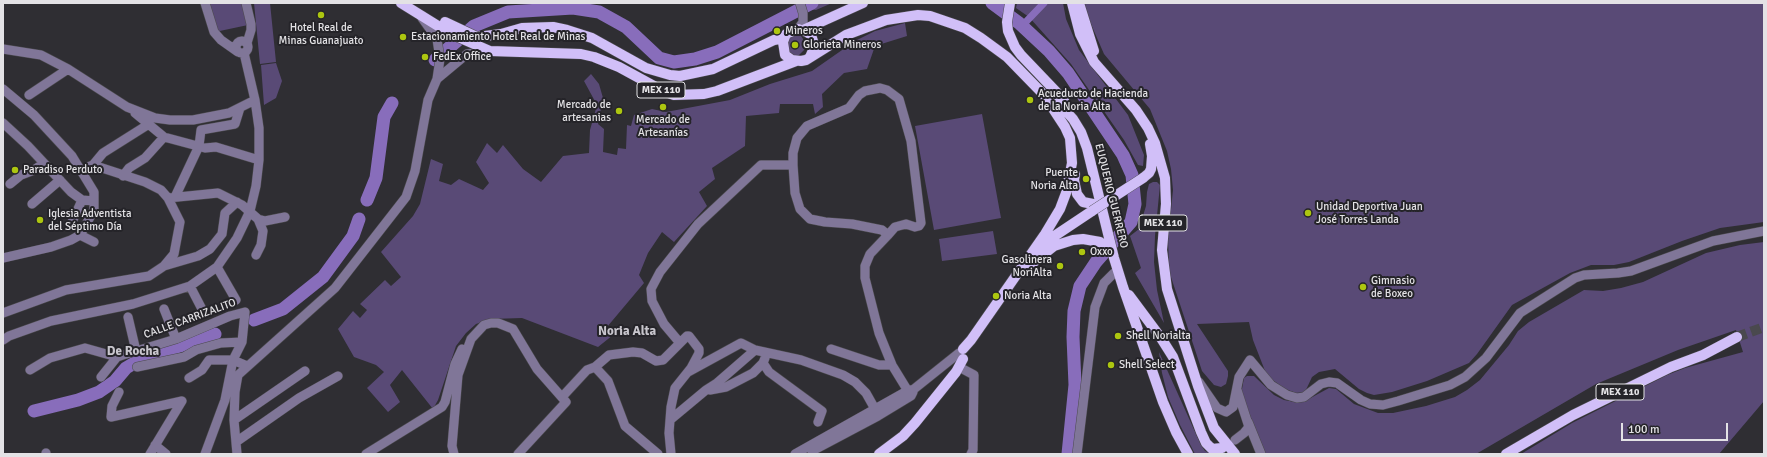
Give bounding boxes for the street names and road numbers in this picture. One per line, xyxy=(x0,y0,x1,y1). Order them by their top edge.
road number: MEX 110 xyxy=(637,82,685,98)
street label: EUQUERIO GUERRERO xyxy=(1092,142,1130,250)
road number: MEX 110 xyxy=(1139,215,1187,231)
street label: CALLE CARRIZALITO xyxy=(142,296,238,342)
road number: MEX 110 xyxy=(1596,384,1644,400)

